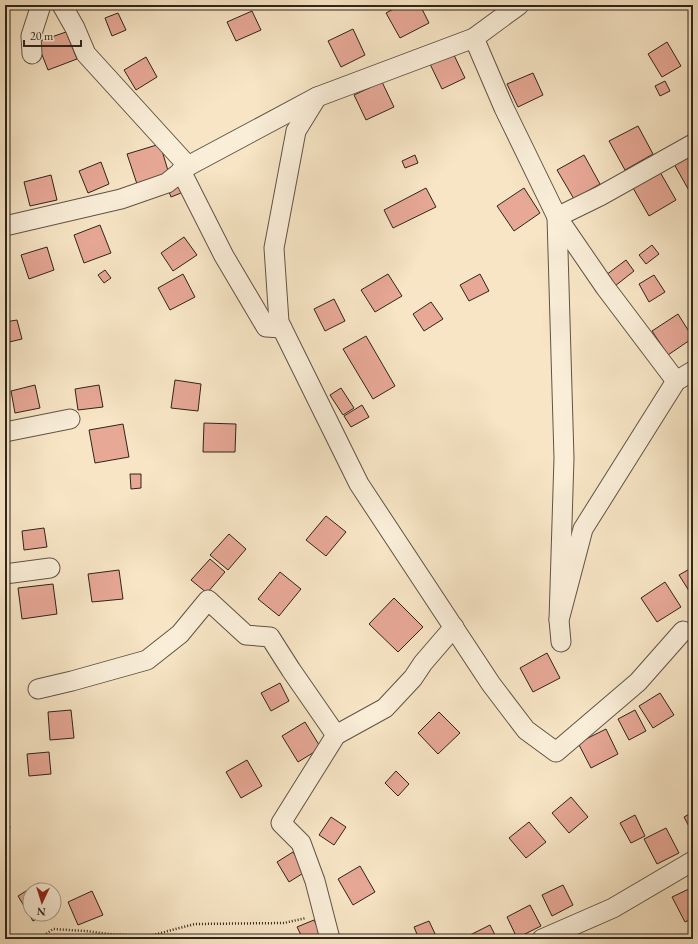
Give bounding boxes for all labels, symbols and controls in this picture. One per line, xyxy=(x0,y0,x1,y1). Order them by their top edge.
scale bar xyxy=(24,22,81,48)
text: 20 m xyxy=(30,28,54,44)
north arrow xyxy=(22,882,62,922)
text: N xyxy=(36,905,46,919)

